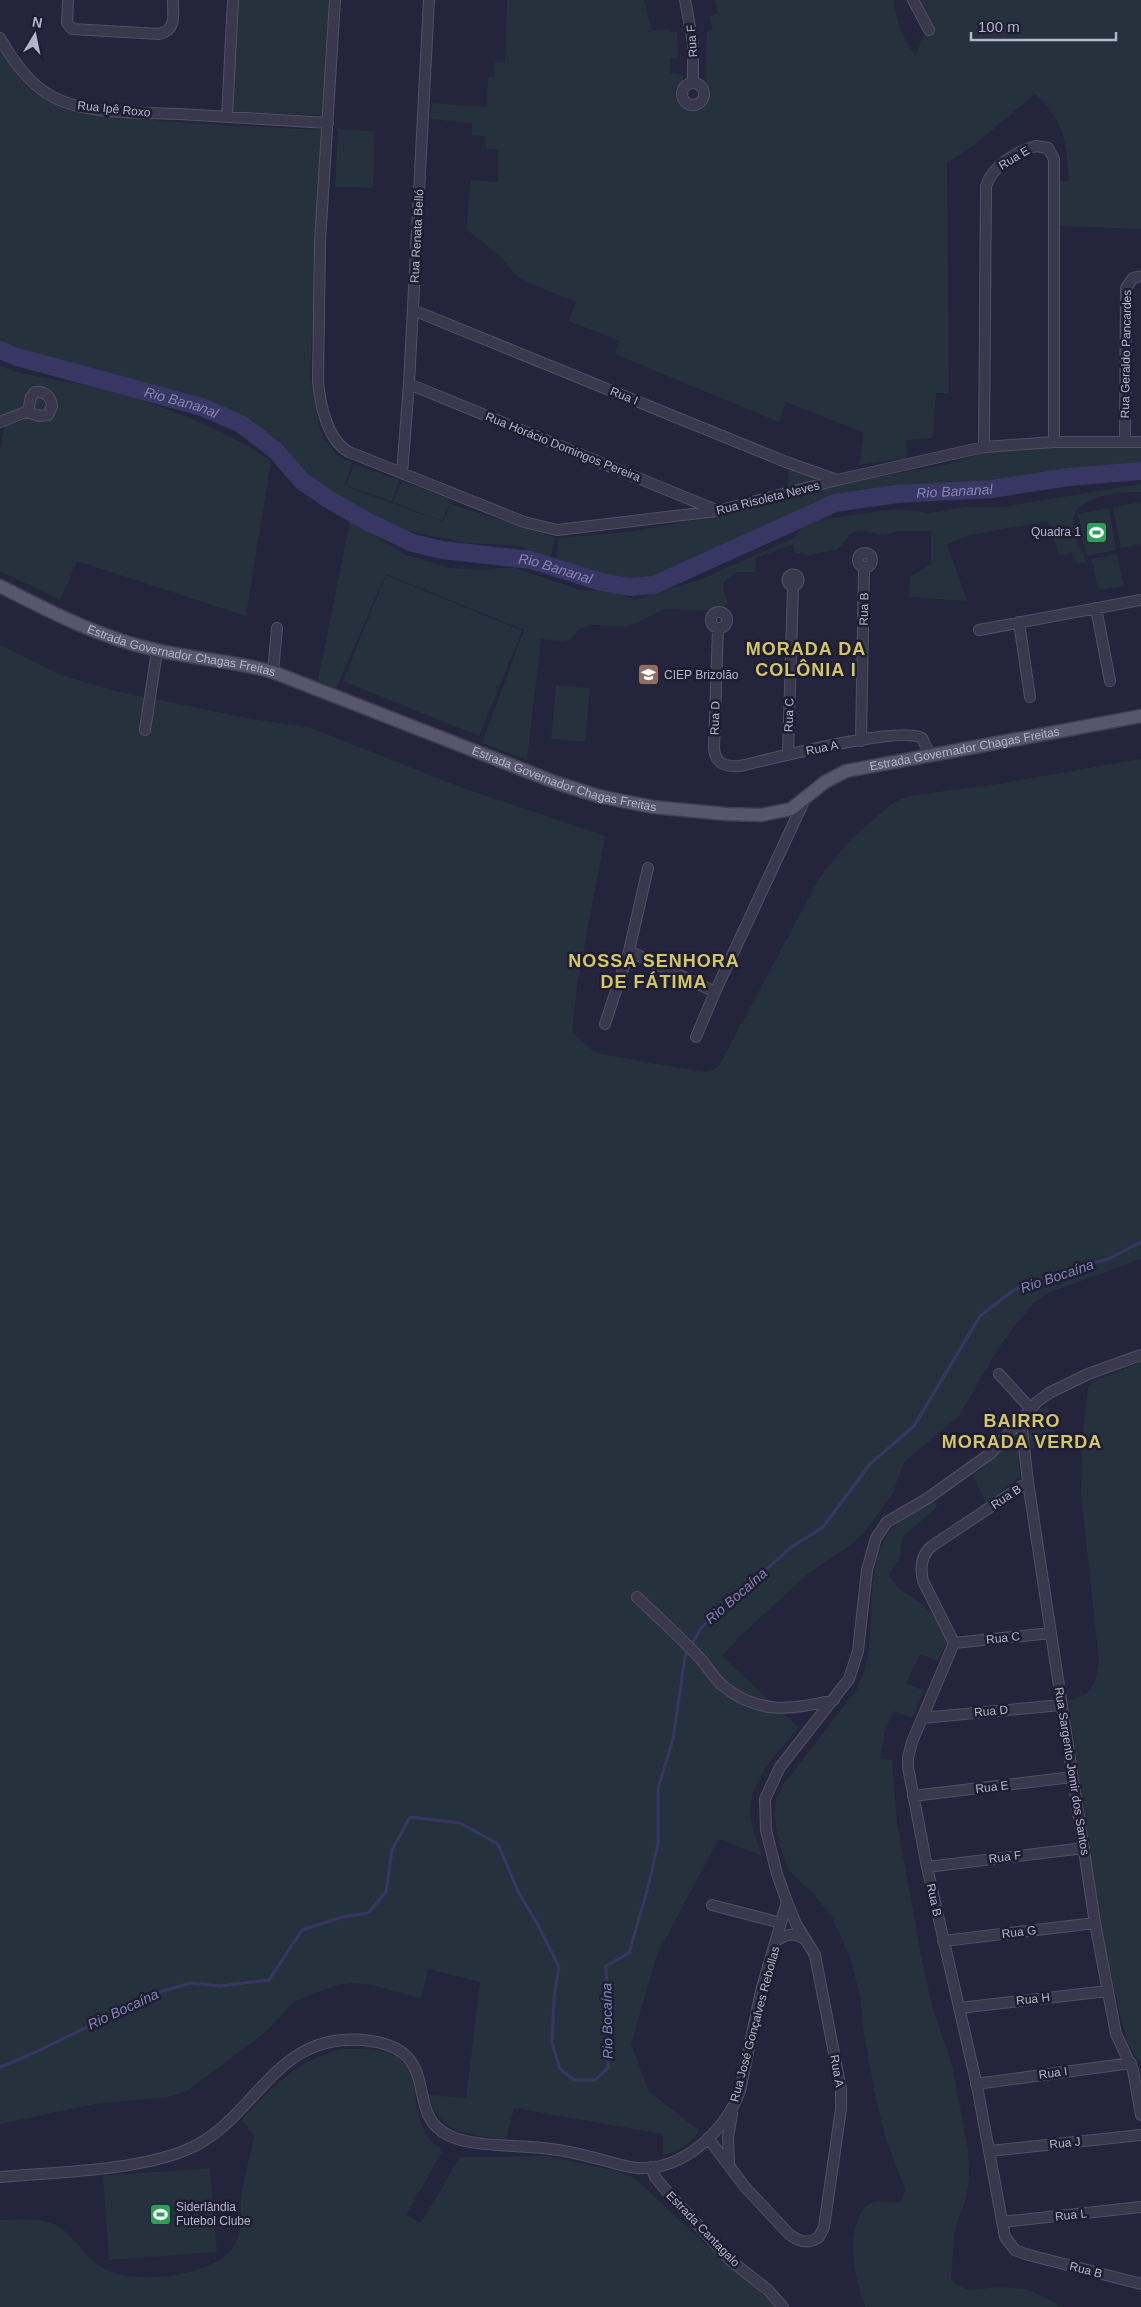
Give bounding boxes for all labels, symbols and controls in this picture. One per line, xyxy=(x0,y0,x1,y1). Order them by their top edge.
north arrow xyxy=(10,10,60,60)
scale bar xyxy=(971,10,1116,42)
text: N xyxy=(31,13,44,31)
text: 100 m xyxy=(978,18,1020,35)
street label: Rua F xyxy=(684,24,700,58)
street label: Rua Ipê Roxo xyxy=(77,98,152,120)
street label: Rua E xyxy=(996,143,1032,173)
street label: Rua Renata Belló xyxy=(408,188,426,283)
street label: Rua Geraldo Pancardes xyxy=(1118,290,1134,418)
water label: Rio Bananal xyxy=(143,384,222,422)
street label: Rua I xyxy=(608,384,640,408)
street label: Rua Horácio Domingos Pereira xyxy=(483,409,643,485)
street label: Rua Risoleta Neves xyxy=(715,478,821,518)
water label: Rio Bananal xyxy=(916,481,994,501)
sports icon: Quadra 1 xyxy=(1085,520,1109,544)
place label: Quadra 1 xyxy=(1031,525,1081,539)
water label: Rio Bananal xyxy=(518,551,595,587)
street label: Rua B xyxy=(857,592,871,626)
street label: Estrada Governador Chagas Freitas xyxy=(85,622,277,679)
district label: MORADA DA COLÔNIA I xyxy=(746,639,866,680)
school or university icon: CIEP Brizolão xyxy=(636,663,660,687)
place label: CIEP Brizolão xyxy=(664,668,739,682)
street label: Rua C xyxy=(781,697,797,732)
street label: Rua D xyxy=(707,700,723,735)
street label: Estrada Governador Chagas Freitas xyxy=(868,724,1061,773)
street label: Rua A xyxy=(805,738,839,758)
street label: Estrada Governador Chagas Freitas xyxy=(470,743,657,814)
district label: NOSSA SENHORA DE FÁTIMA xyxy=(568,951,740,992)
water label: Rio Bocaína xyxy=(1018,1256,1096,1296)
district label: BAIRRO MORADA VERDA xyxy=(942,1411,1102,1452)
street label: Rua B xyxy=(988,1482,1024,1512)
water label: Rio Bocaína xyxy=(702,1565,770,1627)
street label: Rua C xyxy=(985,1629,1021,1647)
street label: Rua Sargento Jomir dos Santos xyxy=(1052,1686,1092,1856)
street label: Rua D xyxy=(973,1703,1009,1719)
street label: Rua E xyxy=(975,1778,1009,1796)
street label: Rua F xyxy=(988,1848,1022,1866)
street label: Rua B xyxy=(924,1882,944,1918)
street label: Rua G xyxy=(1001,1923,1037,1941)
street label: Rua José Gonçalves Rebollas xyxy=(727,1945,783,2103)
water label: Rio Bocaína xyxy=(598,1983,616,2059)
water label: Rio Bocaína xyxy=(85,1986,161,2032)
street label: Rua H xyxy=(1015,1990,1051,2008)
street label: Rua A xyxy=(827,2054,847,2088)
street label: Rua I xyxy=(1038,2064,1068,2082)
street label: Rua J xyxy=(1049,2134,1081,2152)
street label: Estrada Cantagalo xyxy=(663,2188,743,2270)
place label: Siderlândia Futebol Clube xyxy=(176,2200,251,2228)
sports icon: Siderlândia Futebol Clube xyxy=(148,2202,172,2226)
street label: Rua L xyxy=(1054,2206,1088,2224)
street label: Rua B xyxy=(1068,2259,1104,2281)

